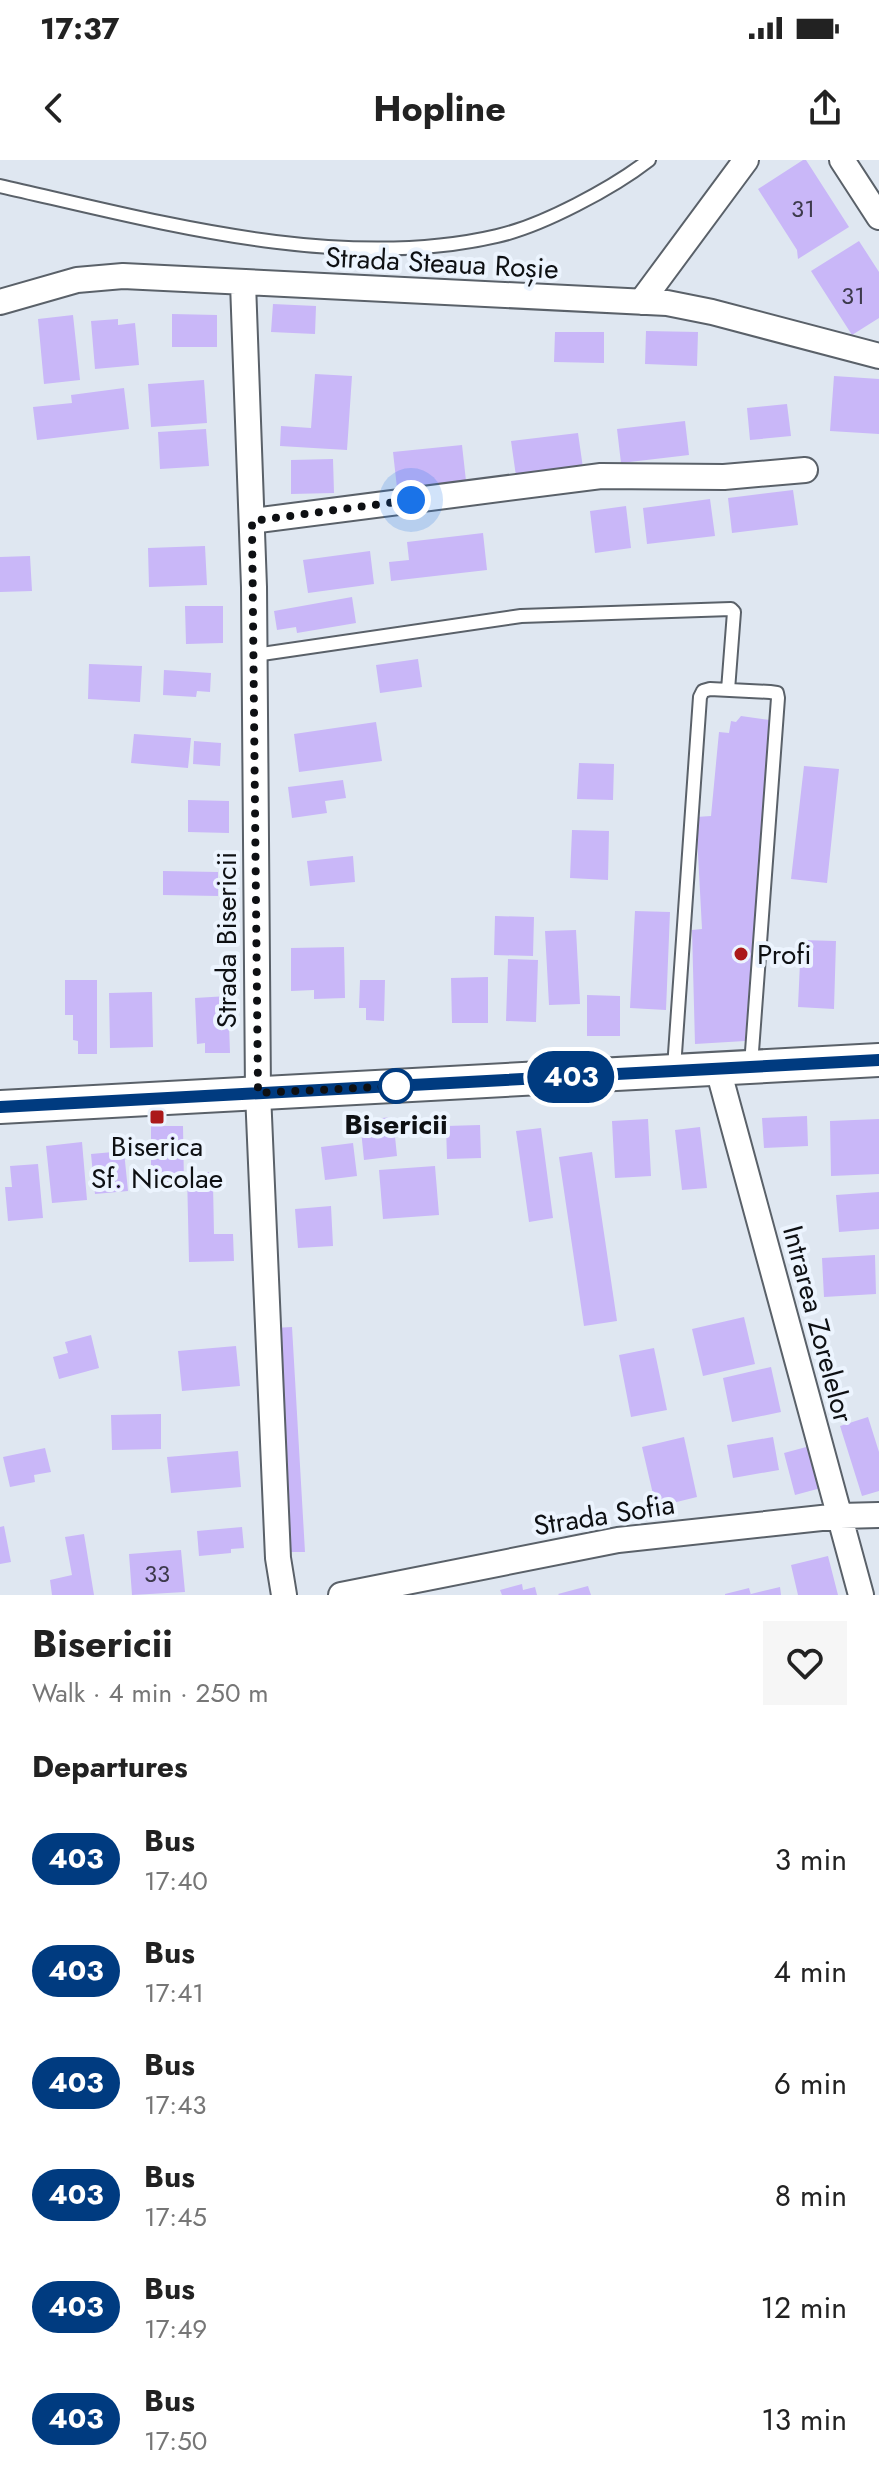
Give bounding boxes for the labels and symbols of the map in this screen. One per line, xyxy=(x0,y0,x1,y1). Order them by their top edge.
house number: 31 xyxy=(791,191,815,226)
street label: Strada Steaua Roșie xyxy=(324,236,560,290)
house number: 31 xyxy=(841,278,865,313)
your location xyxy=(391,480,431,520)
street label: Strada Bisericii xyxy=(206,852,247,1028)
place label: Profi xyxy=(757,934,812,975)
marker: Profi xyxy=(732,945,750,963)
line badge: 403 xyxy=(525,1051,617,1103)
marker: Bisericii xyxy=(379,1069,413,1103)
place label: Bisericii xyxy=(344,1104,448,1145)
marker: Biserica Sf. Nicolae xyxy=(148,1108,166,1126)
place label: Biserica Sf. Nicolae xyxy=(91,1126,223,1199)
street label: Intrarea Zorelelor xyxy=(772,1221,864,1427)
street label: Strada Sofia xyxy=(530,1484,678,1546)
house number: 33 xyxy=(144,1556,170,1591)

